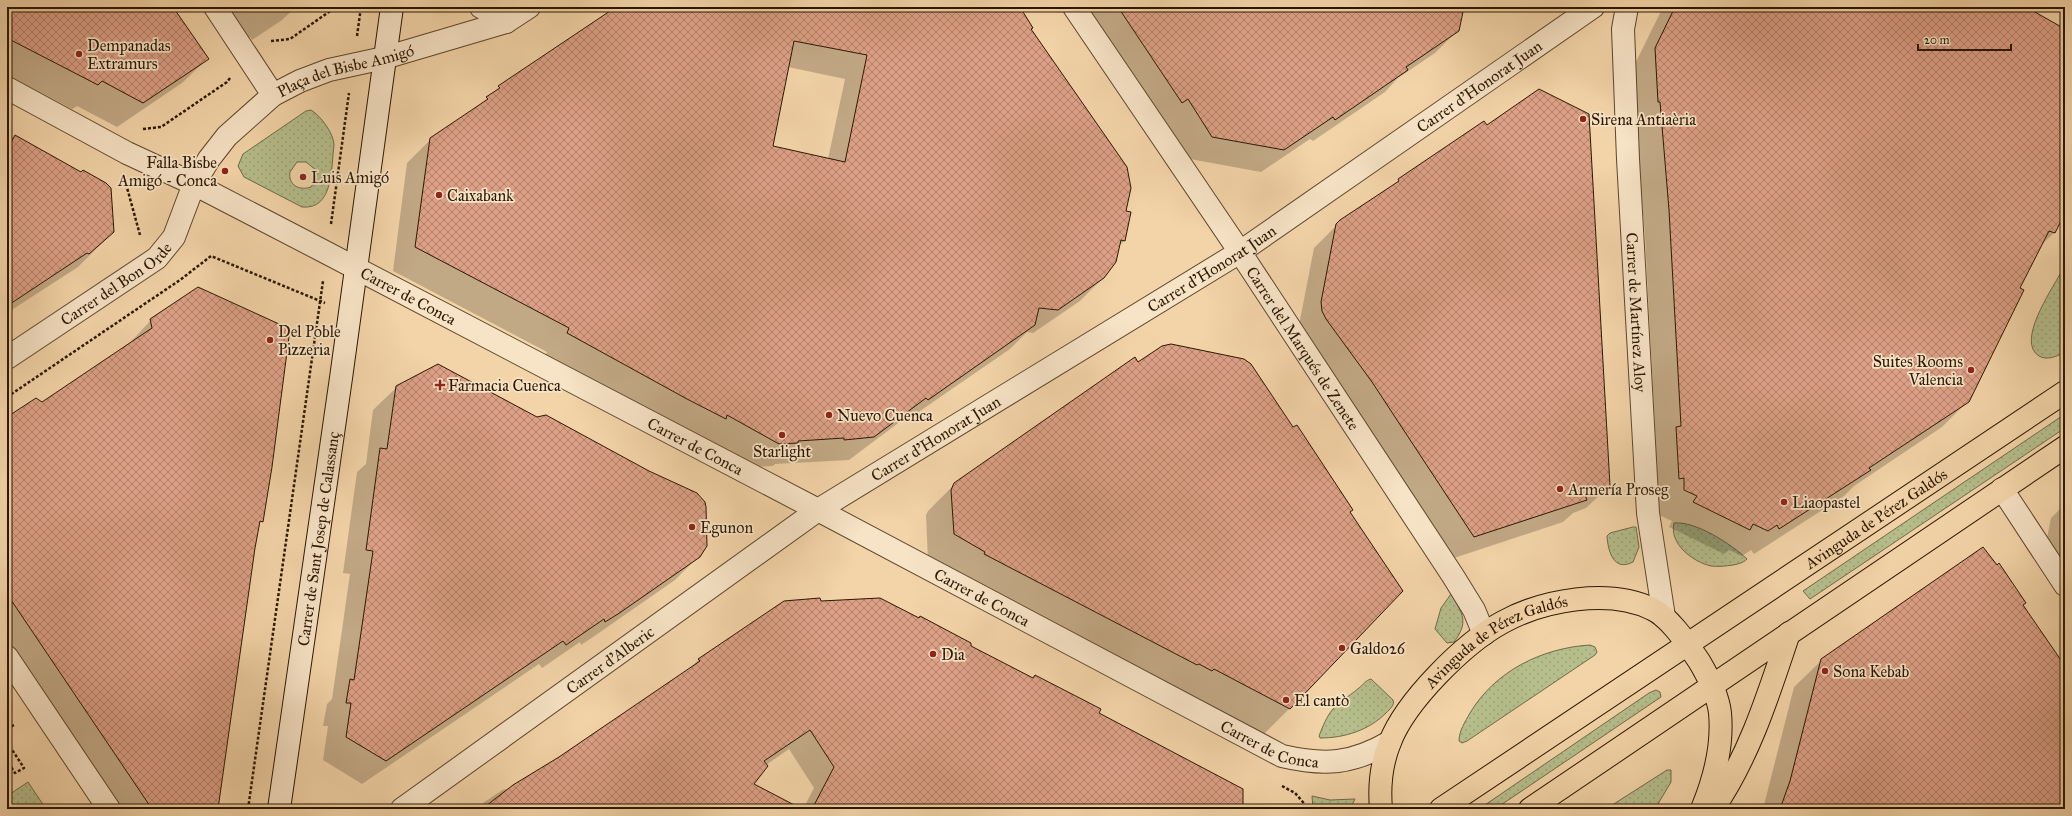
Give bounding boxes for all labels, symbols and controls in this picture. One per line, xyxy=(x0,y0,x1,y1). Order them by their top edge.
scale bar xyxy=(1918,26,2011,52)
text: 20 m xyxy=(1924,33,1950,47)
place label: Dempanadas Extramurs xyxy=(87,36,171,73)
street label: Carrer d'Honorat Juan xyxy=(1413,36,1546,137)
street label: Plaça del Bisbe Amigó xyxy=(274,41,416,101)
marker: Dempanadas Extramurs xyxy=(74,49,84,59)
place label: Sirena Antiaèria xyxy=(1591,110,1696,129)
marker: Sirena Antiaèria xyxy=(1578,114,1588,124)
place label: Falla Bisbe Amigó - Conca xyxy=(117,153,217,191)
marker: Falla Bisbe Amigó - Conca xyxy=(220,166,230,176)
place label: Luis Amigó xyxy=(311,168,389,188)
marker: Luis Amigó xyxy=(298,172,308,182)
place label: Caixabank xyxy=(447,186,514,205)
marker: Caixabank xyxy=(434,190,444,200)
street label: Carrer d'Honorat Juan xyxy=(1144,221,1280,316)
street label: Carrer de Martínez Aloy xyxy=(1622,232,1650,393)
street label: Carrer del Bon Orde xyxy=(57,238,176,330)
street label: Carrer de Conca xyxy=(357,263,459,329)
street label: Carrer del Marqués de Zenete xyxy=(1242,263,1364,434)
place label: Del Poble Pizzeria xyxy=(278,322,341,359)
marker: Del Poble Pizzeria xyxy=(265,335,275,345)
place label: Suites Rooms Valencia xyxy=(1873,352,1963,389)
marker: Suites Rooms Valencia xyxy=(1966,365,1976,375)
place label: Farmacia Cuenca xyxy=(448,376,561,395)
marker: Farmacia Cuenca xyxy=(435,380,445,390)
street label: Carrer d'Honorat Juan xyxy=(868,392,1004,485)
place label: Nuevo Cuenca xyxy=(837,406,933,425)
marker: Nuevo Cuenca xyxy=(824,410,834,420)
street label: Carrer de Conca xyxy=(644,414,746,479)
street label: Carrer de Sant Josep de Calassanç xyxy=(294,430,343,647)
marker: Starlight xyxy=(777,430,787,440)
place label: Starlight xyxy=(753,442,811,462)
street label: Avinguda de Pérez Galdós xyxy=(1800,464,1951,574)
place label: Armería Proseg xyxy=(1567,480,1669,500)
marker: Armería Proseg xyxy=(1555,484,1565,494)
place label: Liaopastel xyxy=(1792,493,1861,512)
marker: Liaopastel xyxy=(1779,497,1789,507)
place label: Egunon xyxy=(700,518,753,538)
marker: Egunon xyxy=(687,522,697,532)
street label: Carrer de Conca xyxy=(931,564,1033,631)
street label: Avinguda de Pérez Galdós xyxy=(1420,592,1569,693)
street label: Carrer d'Alberic xyxy=(563,622,658,698)
place label: Galdo26 xyxy=(1350,639,1406,658)
marker: Galdo26 xyxy=(1337,643,1347,653)
place label: Dia xyxy=(941,645,965,664)
marker: Dia xyxy=(928,649,938,659)
place label: Sona Kebab xyxy=(1833,662,1910,681)
marker: Sona Kebab xyxy=(1820,666,1830,676)
place label: El cantò xyxy=(1294,691,1349,710)
marker: El cantò xyxy=(1281,695,1291,705)
street label: Carrer de Conca xyxy=(1217,716,1320,772)

